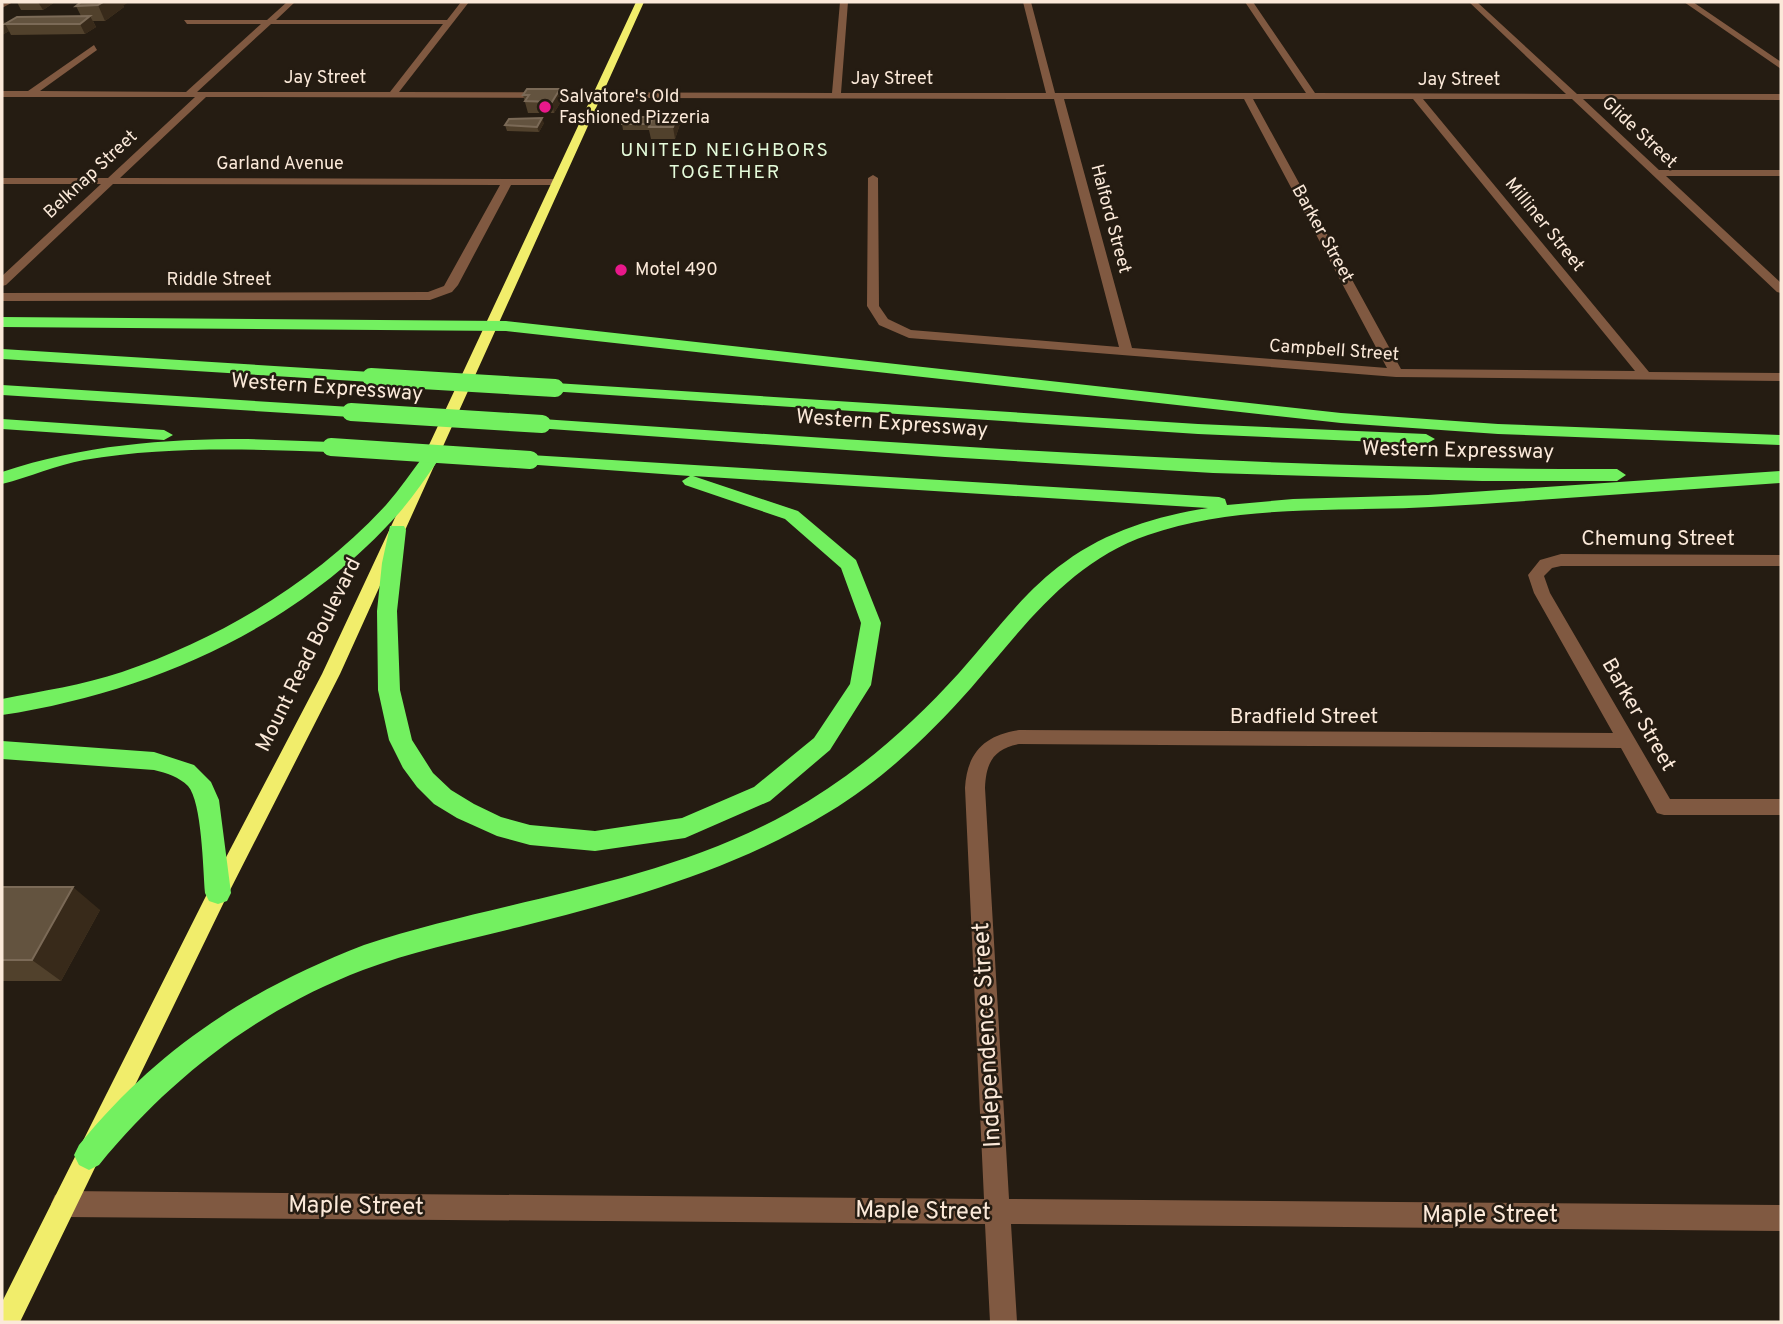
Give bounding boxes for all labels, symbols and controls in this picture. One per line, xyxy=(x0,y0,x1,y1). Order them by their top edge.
street label: Jay Street xyxy=(284,67,366,90)
street label: Jay Street xyxy=(851,68,933,91)
street label: Jay Street xyxy=(1418,69,1500,92)
place label: Salvatore's Old Fashioned Pizzeria xyxy=(559,86,710,130)
street label: Glide Street xyxy=(1596,92,1682,174)
marker: Salvatore's Old Fashioned Pizzeria xyxy=(537,99,553,115)
street label: Belknap Street xyxy=(39,126,143,224)
district label: UNITED NEIGHBORS TOGETHER xyxy=(620,139,830,185)
street label: Garland Avenue xyxy=(216,153,344,176)
street label: Halford Street xyxy=(1084,162,1136,276)
street label: Milliner Street xyxy=(1499,173,1589,277)
street label: Barker Street xyxy=(1286,181,1358,287)
place label: Motel 490 xyxy=(635,259,718,282)
marker: Motel 490 xyxy=(613,262,629,278)
street label: Riddle Street xyxy=(167,269,271,292)
street label: Campbell Street xyxy=(1268,335,1400,367)
street label: Western Expressway xyxy=(230,368,424,408)
street label: Western Expressway xyxy=(795,404,989,444)
street label: Western Expressway xyxy=(1362,436,1554,466)
street label: Chemung Street xyxy=(1581,526,1735,553)
street label: Mount Read Boulevard xyxy=(250,553,368,757)
street label: Barker Street xyxy=(1595,654,1681,776)
street label: Bradfield Street xyxy=(1230,704,1378,731)
street label: Independence Street xyxy=(967,922,1009,1148)
street label: Maple Street xyxy=(288,1191,424,1223)
street label: Maple Street xyxy=(855,1196,991,1228)
street label: Maple Street xyxy=(1422,1201,1558,1231)

